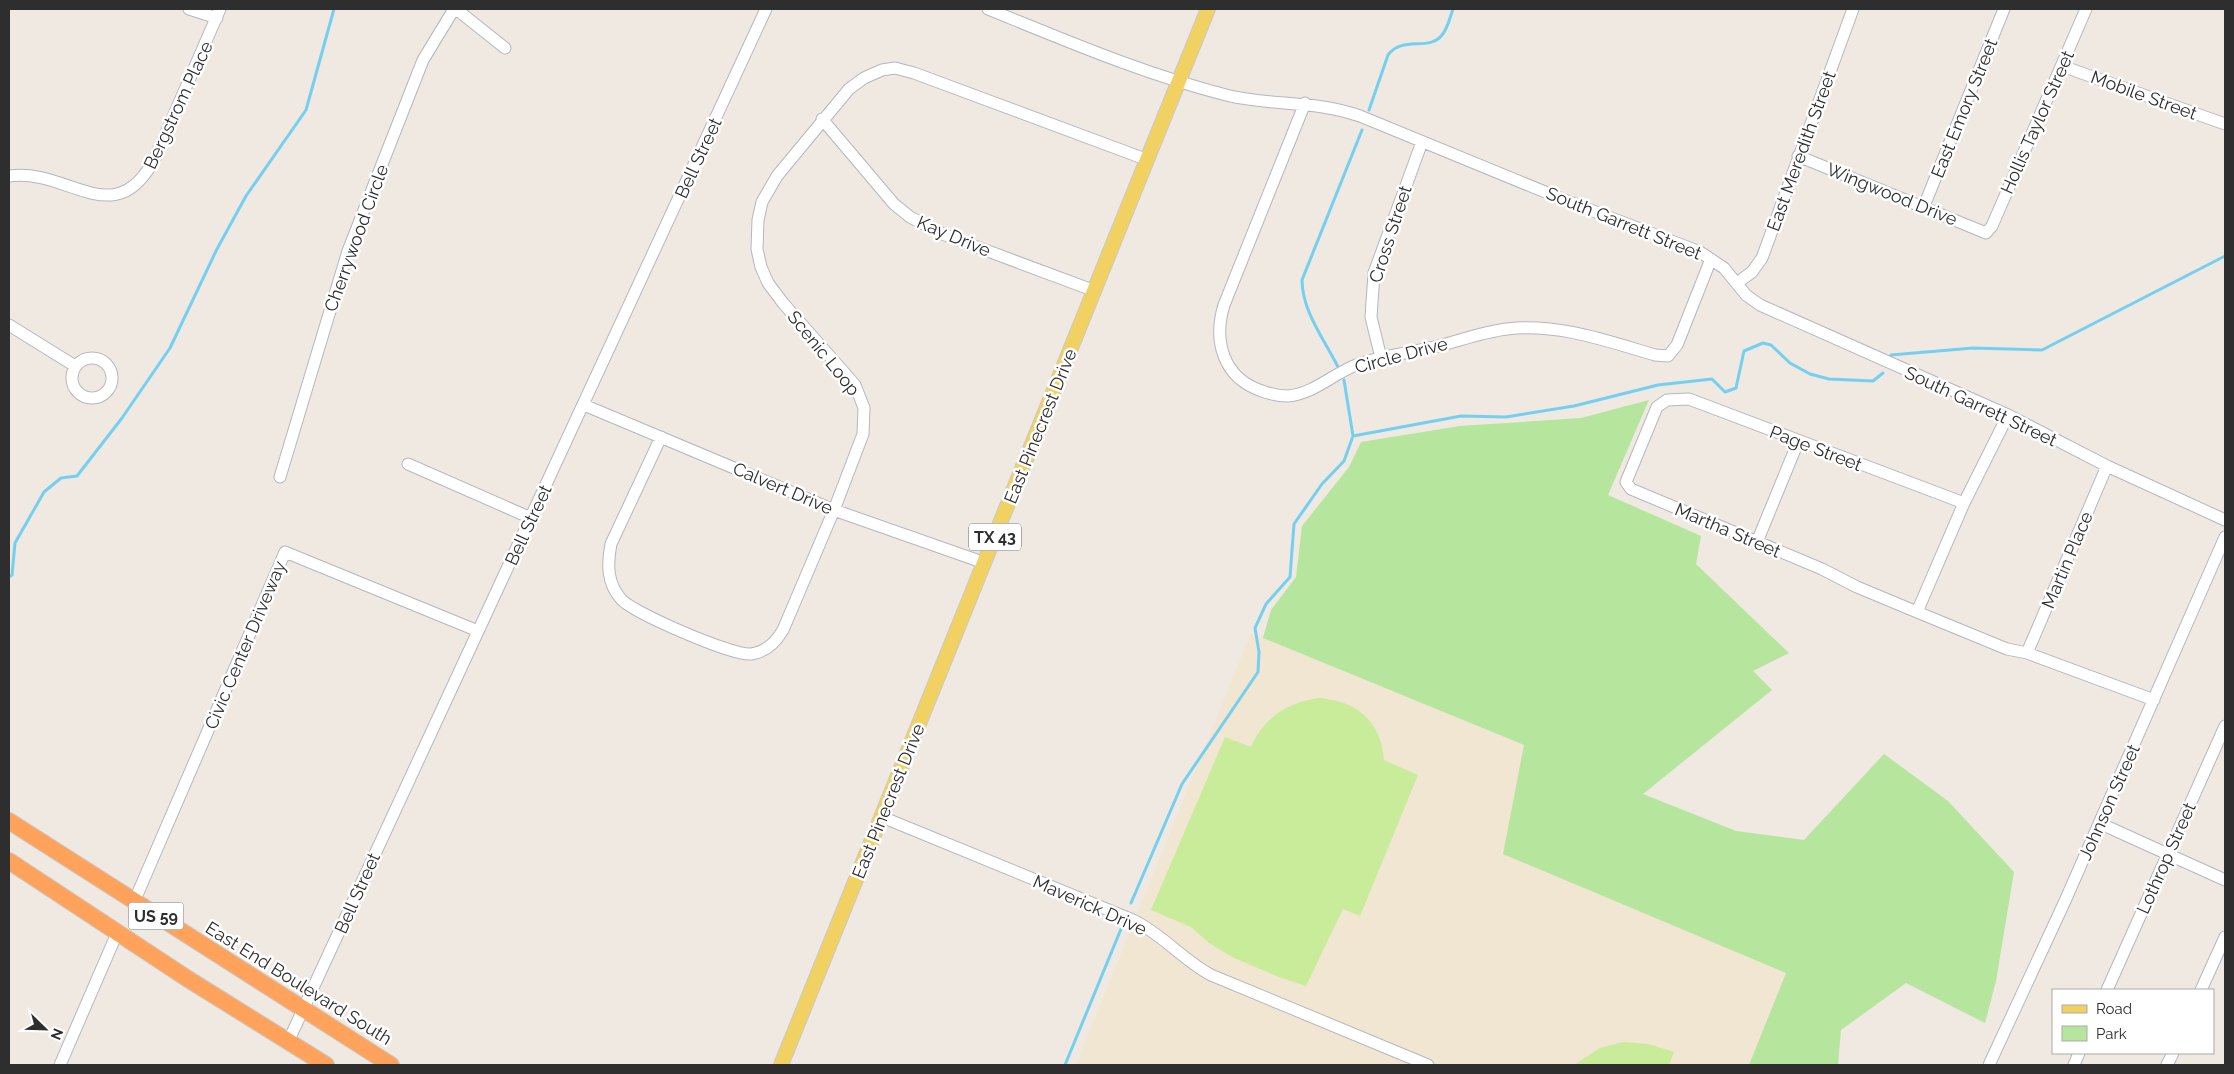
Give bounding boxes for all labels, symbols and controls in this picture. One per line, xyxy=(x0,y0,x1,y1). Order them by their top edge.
street label: East Emory Street xyxy=(1926,35,2002,181)
street label: Bergstrom Place xyxy=(139,37,217,172)
street label: Hollis Taylor Street xyxy=(1996,47,2078,197)
street label: Mobile Street xyxy=(2088,66,2200,124)
street label: East Meredith Street xyxy=(1762,68,1840,234)
street label: Bell Street xyxy=(670,114,726,202)
street label: Wingwood Drive xyxy=(1824,158,1961,230)
street label: Cherrywood Circle xyxy=(320,161,393,314)
street label: South Garrett Street xyxy=(1543,182,1705,264)
street label: Cross Street xyxy=(1364,183,1416,285)
street label: Kay Drive xyxy=(914,211,994,261)
street label: Scenic Loop xyxy=(783,306,865,400)
street label: Circle Drive xyxy=(1352,332,1450,377)
street label: East Pinecrest Drive xyxy=(999,345,1081,506)
street label: South Garrett Street xyxy=(1902,362,2060,450)
street label: Page Street xyxy=(1767,421,1865,475)
street label: Calvert Drive xyxy=(730,458,836,519)
street label: Bell Street xyxy=(500,481,556,569)
street label: Martha Street xyxy=(1672,498,1784,562)
street label: Martin Place xyxy=(2037,508,2097,612)
road number: TX 43 xyxy=(969,524,1021,550)
street label: Civic Center Driveway xyxy=(200,557,290,732)
street label: East Pinecrest Drive xyxy=(847,720,929,881)
street label: Johnson Street xyxy=(2074,741,2144,863)
street label: Lothrop Street xyxy=(2132,799,2200,917)
street label: Bell Street xyxy=(330,849,384,937)
street label: Maverick Drive xyxy=(1030,871,1151,940)
road number: US 59 xyxy=(128,902,184,929)
street label: East End Boulevard South xyxy=(202,917,396,1049)
legend xyxy=(2052,989,2214,1054)
text: Road xyxy=(2096,1000,2132,1018)
north arrow xyxy=(20,1004,70,1054)
text: Park xyxy=(2096,1025,2127,1043)
text: N xyxy=(48,1026,66,1042)

